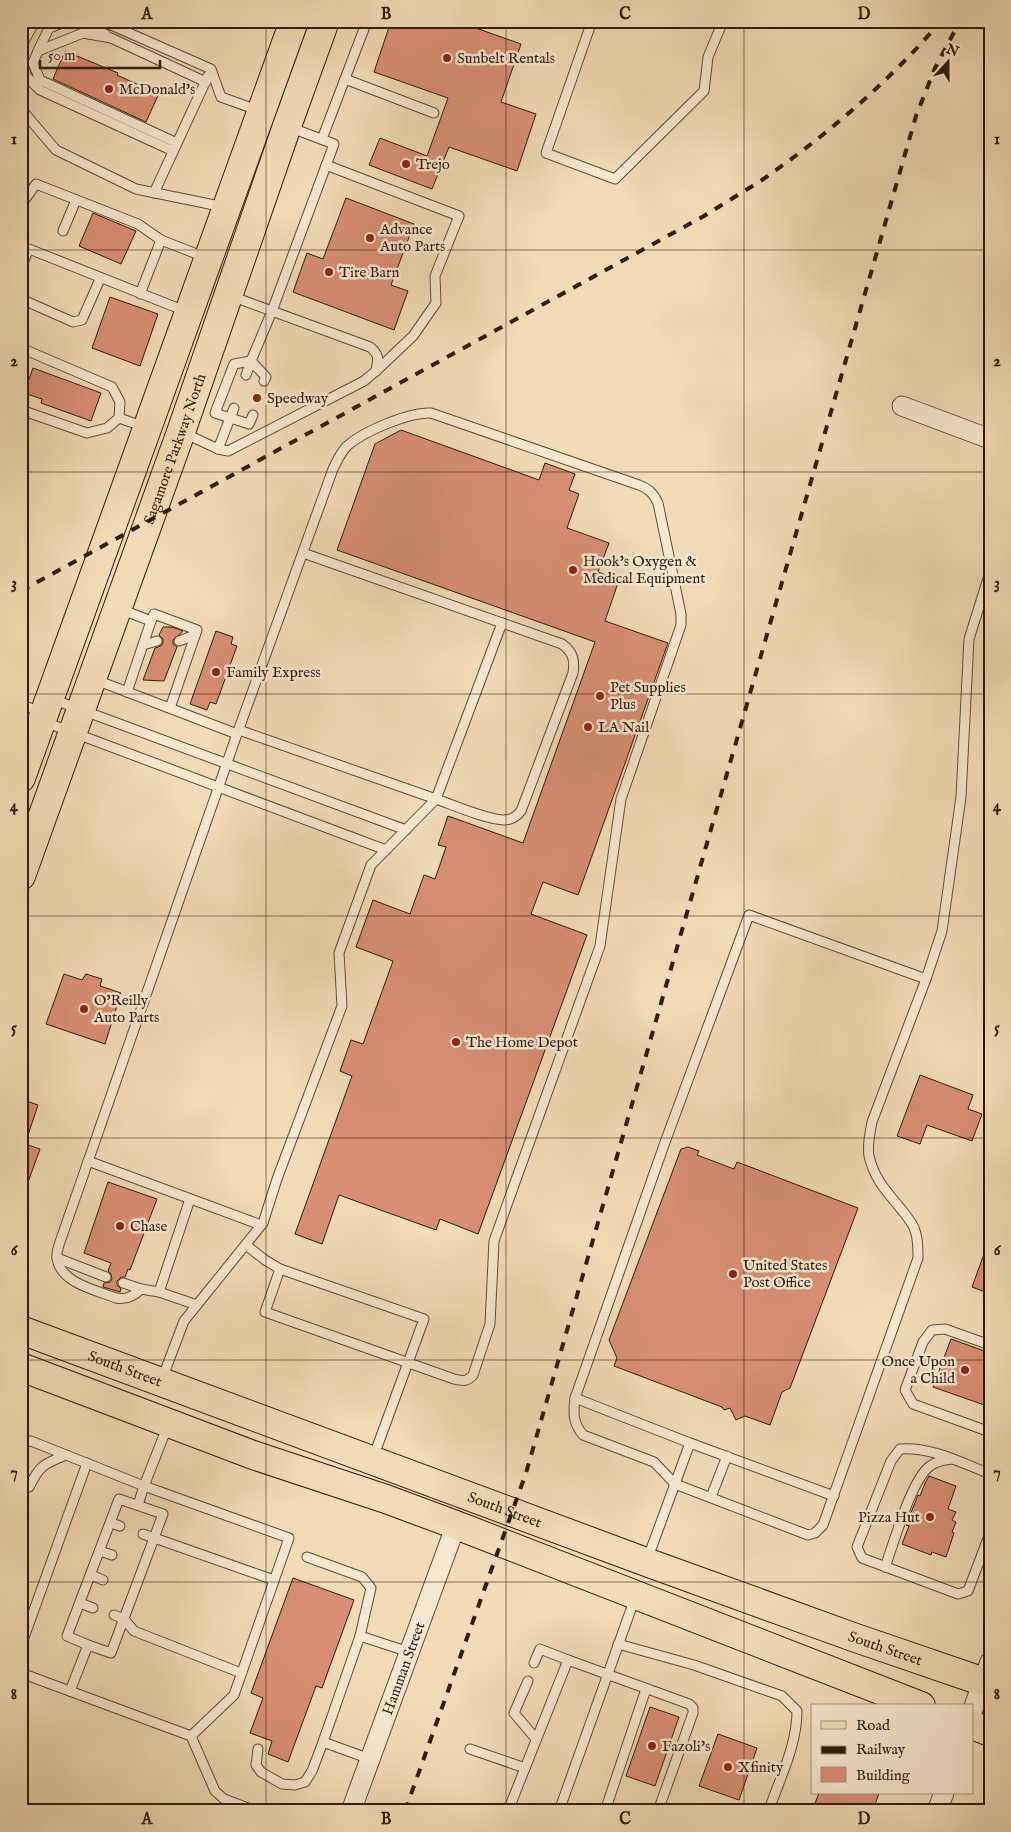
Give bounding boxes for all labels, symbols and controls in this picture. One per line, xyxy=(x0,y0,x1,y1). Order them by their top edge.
text: A xyxy=(141,5,154,25)
text: B xyxy=(381,5,392,25)
text: C xyxy=(619,5,631,25)
text: D xyxy=(858,5,871,25)
scale bar xyxy=(40,38,160,70)
north arrow xyxy=(924,38,974,88)
text: N xyxy=(942,40,961,61)
text: 50 m xyxy=(48,46,76,65)
place label: Sunbelt Rentals xyxy=(457,49,555,68)
marker: Sunbelt Rentals xyxy=(441,52,453,64)
place label: McDonald's xyxy=(119,80,195,99)
marker: McDonald's xyxy=(103,83,115,95)
text: 1 xyxy=(11,130,17,150)
text: 1 xyxy=(994,130,1000,150)
place label: Trejo xyxy=(416,155,450,174)
marker: Trejo xyxy=(400,158,412,170)
place label: Advance Auto Parts xyxy=(379,220,445,256)
marker: Advance Auto Parts xyxy=(364,232,376,244)
place label: Tire Barn xyxy=(339,263,400,282)
marker: Tire Barn xyxy=(323,266,335,278)
text: 2 xyxy=(10,352,18,372)
text: 2 xyxy=(993,352,1001,372)
street label: Sagamore Parkway North xyxy=(140,371,211,527)
place label: Speedway xyxy=(267,389,329,408)
marker: Speedway xyxy=(251,392,263,404)
place label: Hook's Oxygen & Medical Equipment xyxy=(583,552,705,588)
marker: Hook's Oxygen & Medical Equipment xyxy=(567,564,579,576)
text: 3 xyxy=(11,574,17,594)
text: 3 xyxy=(994,574,1000,594)
place label: Family Express xyxy=(226,663,321,682)
marker: Family Express xyxy=(210,666,222,678)
place label: Pet Supplies Plus xyxy=(610,678,686,714)
marker: Pet Supplies Plus xyxy=(594,690,606,702)
place label: LA Nail xyxy=(598,718,650,737)
marker: LA Nail xyxy=(582,721,594,733)
text: 4 xyxy=(10,797,19,817)
text: 4 xyxy=(993,797,1002,817)
place label: O'Reilly Auto Parts xyxy=(93,991,159,1027)
marker: O'Reilly Auto Parts xyxy=(78,1003,90,1015)
text: 5 xyxy=(11,1019,17,1039)
text: 5 xyxy=(994,1019,1000,1039)
place label: The Home Depot xyxy=(466,1033,578,1052)
marker: The Home Depot xyxy=(450,1036,462,1048)
place label: Chase xyxy=(130,1217,167,1236)
marker: Chase xyxy=(114,1220,126,1232)
text: 6 xyxy=(11,1241,19,1261)
text: 6 xyxy=(994,1241,1002,1261)
place label: United States Post Office xyxy=(743,1256,827,1292)
marker: United States Post Office xyxy=(727,1268,739,1280)
street label: South Street xyxy=(85,1347,164,1391)
place label: Once Upon a Child xyxy=(881,1352,956,1388)
marker: Once Upon a Child xyxy=(959,1364,971,1376)
text: 7 xyxy=(10,1463,18,1483)
text: 7 xyxy=(993,1463,1001,1483)
street label: South Street xyxy=(465,1488,544,1532)
place label: Pizza Hut xyxy=(858,1508,920,1527)
marker: Pizza Hut xyxy=(924,1511,936,1523)
street label: Hamman Street xyxy=(378,1619,430,1718)
street label: South Street xyxy=(845,1627,925,1670)
text: 8 xyxy=(11,1685,17,1705)
text: 8 xyxy=(994,1685,1000,1705)
legend xyxy=(811,1704,974,1794)
text: Road xyxy=(856,1716,891,1735)
place label: Fazoli's xyxy=(662,1737,710,1756)
marker: Fazoli's xyxy=(646,1740,658,1752)
text: Railway xyxy=(856,1740,906,1759)
place label: Xfinity xyxy=(738,1758,784,1777)
marker: Xfinity xyxy=(722,1761,734,1773)
text: Building xyxy=(856,1766,911,1785)
text: A xyxy=(141,1810,154,1830)
text: B xyxy=(381,1810,392,1830)
text: C xyxy=(619,1810,631,1830)
text: D xyxy=(858,1810,871,1830)

